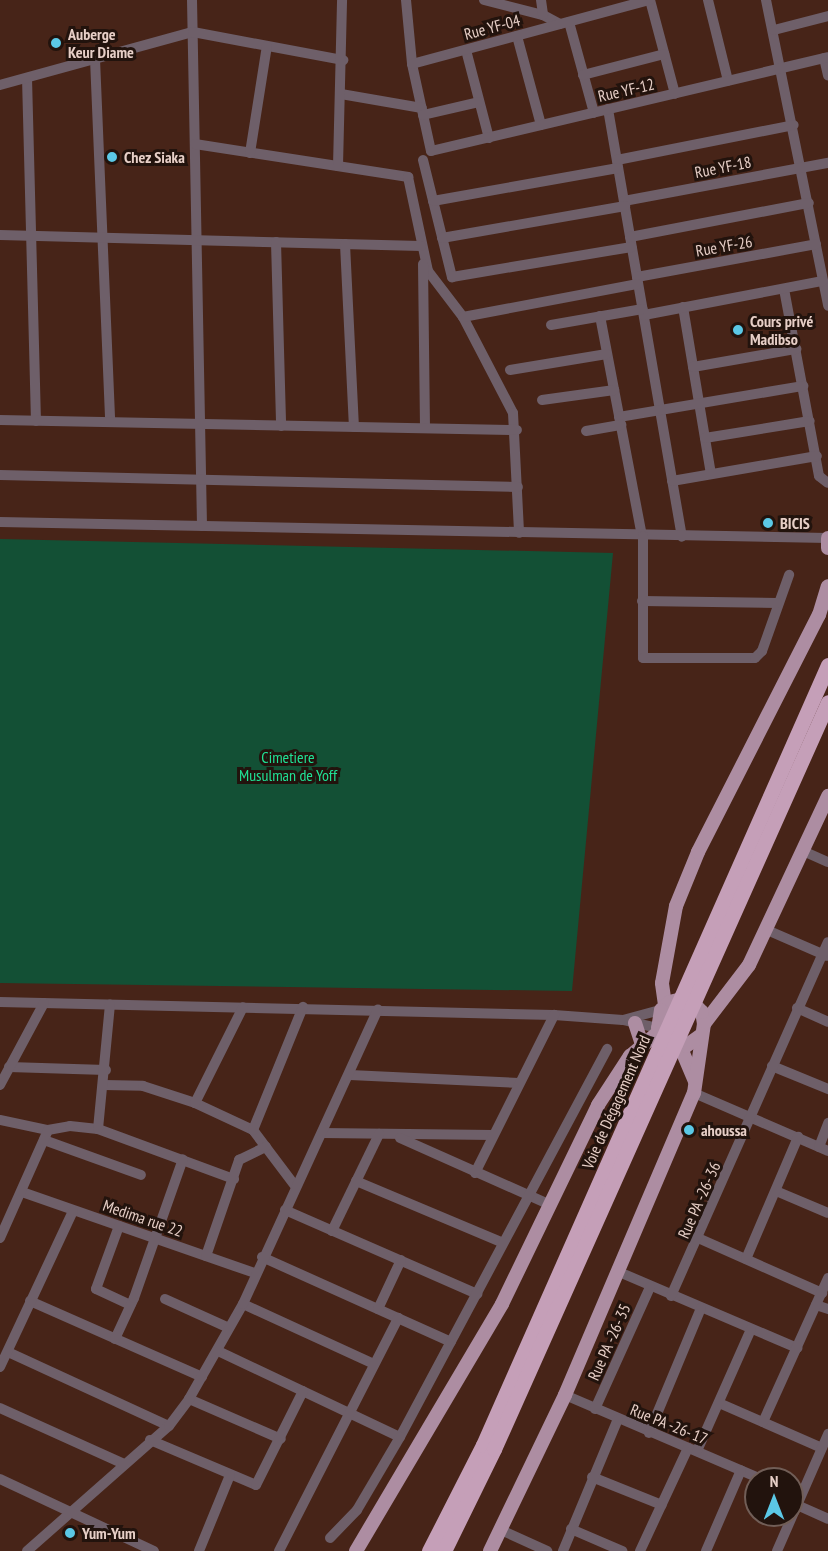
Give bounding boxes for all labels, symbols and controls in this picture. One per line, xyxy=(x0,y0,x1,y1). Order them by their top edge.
street label: Rue YF-04 xyxy=(462,10,522,44)
place label: Auberge Keur Diame xyxy=(68,24,134,62)
marker: Auberge Keur Diame xyxy=(49,36,63,50)
street label: Rue YF-12 xyxy=(596,74,656,106)
place label: Chez Siaka xyxy=(124,147,185,167)
marker: Chez Siaka xyxy=(105,150,119,164)
street label: Rue YF-18 xyxy=(693,152,753,182)
street label: Rue YF-26 xyxy=(694,232,754,260)
place label: Cours privé Madibso xyxy=(750,311,813,349)
marker: Cours privé Madibso xyxy=(731,323,745,337)
place label: BICIS xyxy=(780,513,810,533)
marker: BICIS xyxy=(761,516,775,530)
park label: Cimetiere Musulman de Yoff xyxy=(239,747,337,785)
street label: Voie de Dégagement Nord xyxy=(578,1032,654,1172)
place label: ahoussa xyxy=(701,1120,747,1140)
marker: ahoussa xyxy=(682,1123,696,1137)
street label: Rue PA -26- 36 xyxy=(673,1158,725,1242)
street label: Medima rue 22 xyxy=(101,1195,185,1241)
street label: Rue PA -26- 35 xyxy=(583,1300,635,1384)
street label: Rue PA -26- 17 xyxy=(627,1399,711,1449)
north arrow xyxy=(744,1467,804,1527)
text: N xyxy=(770,1471,778,1491)
place label: Yum-Yum xyxy=(82,1523,136,1543)
marker: Yum-Yum xyxy=(63,1526,77,1540)

